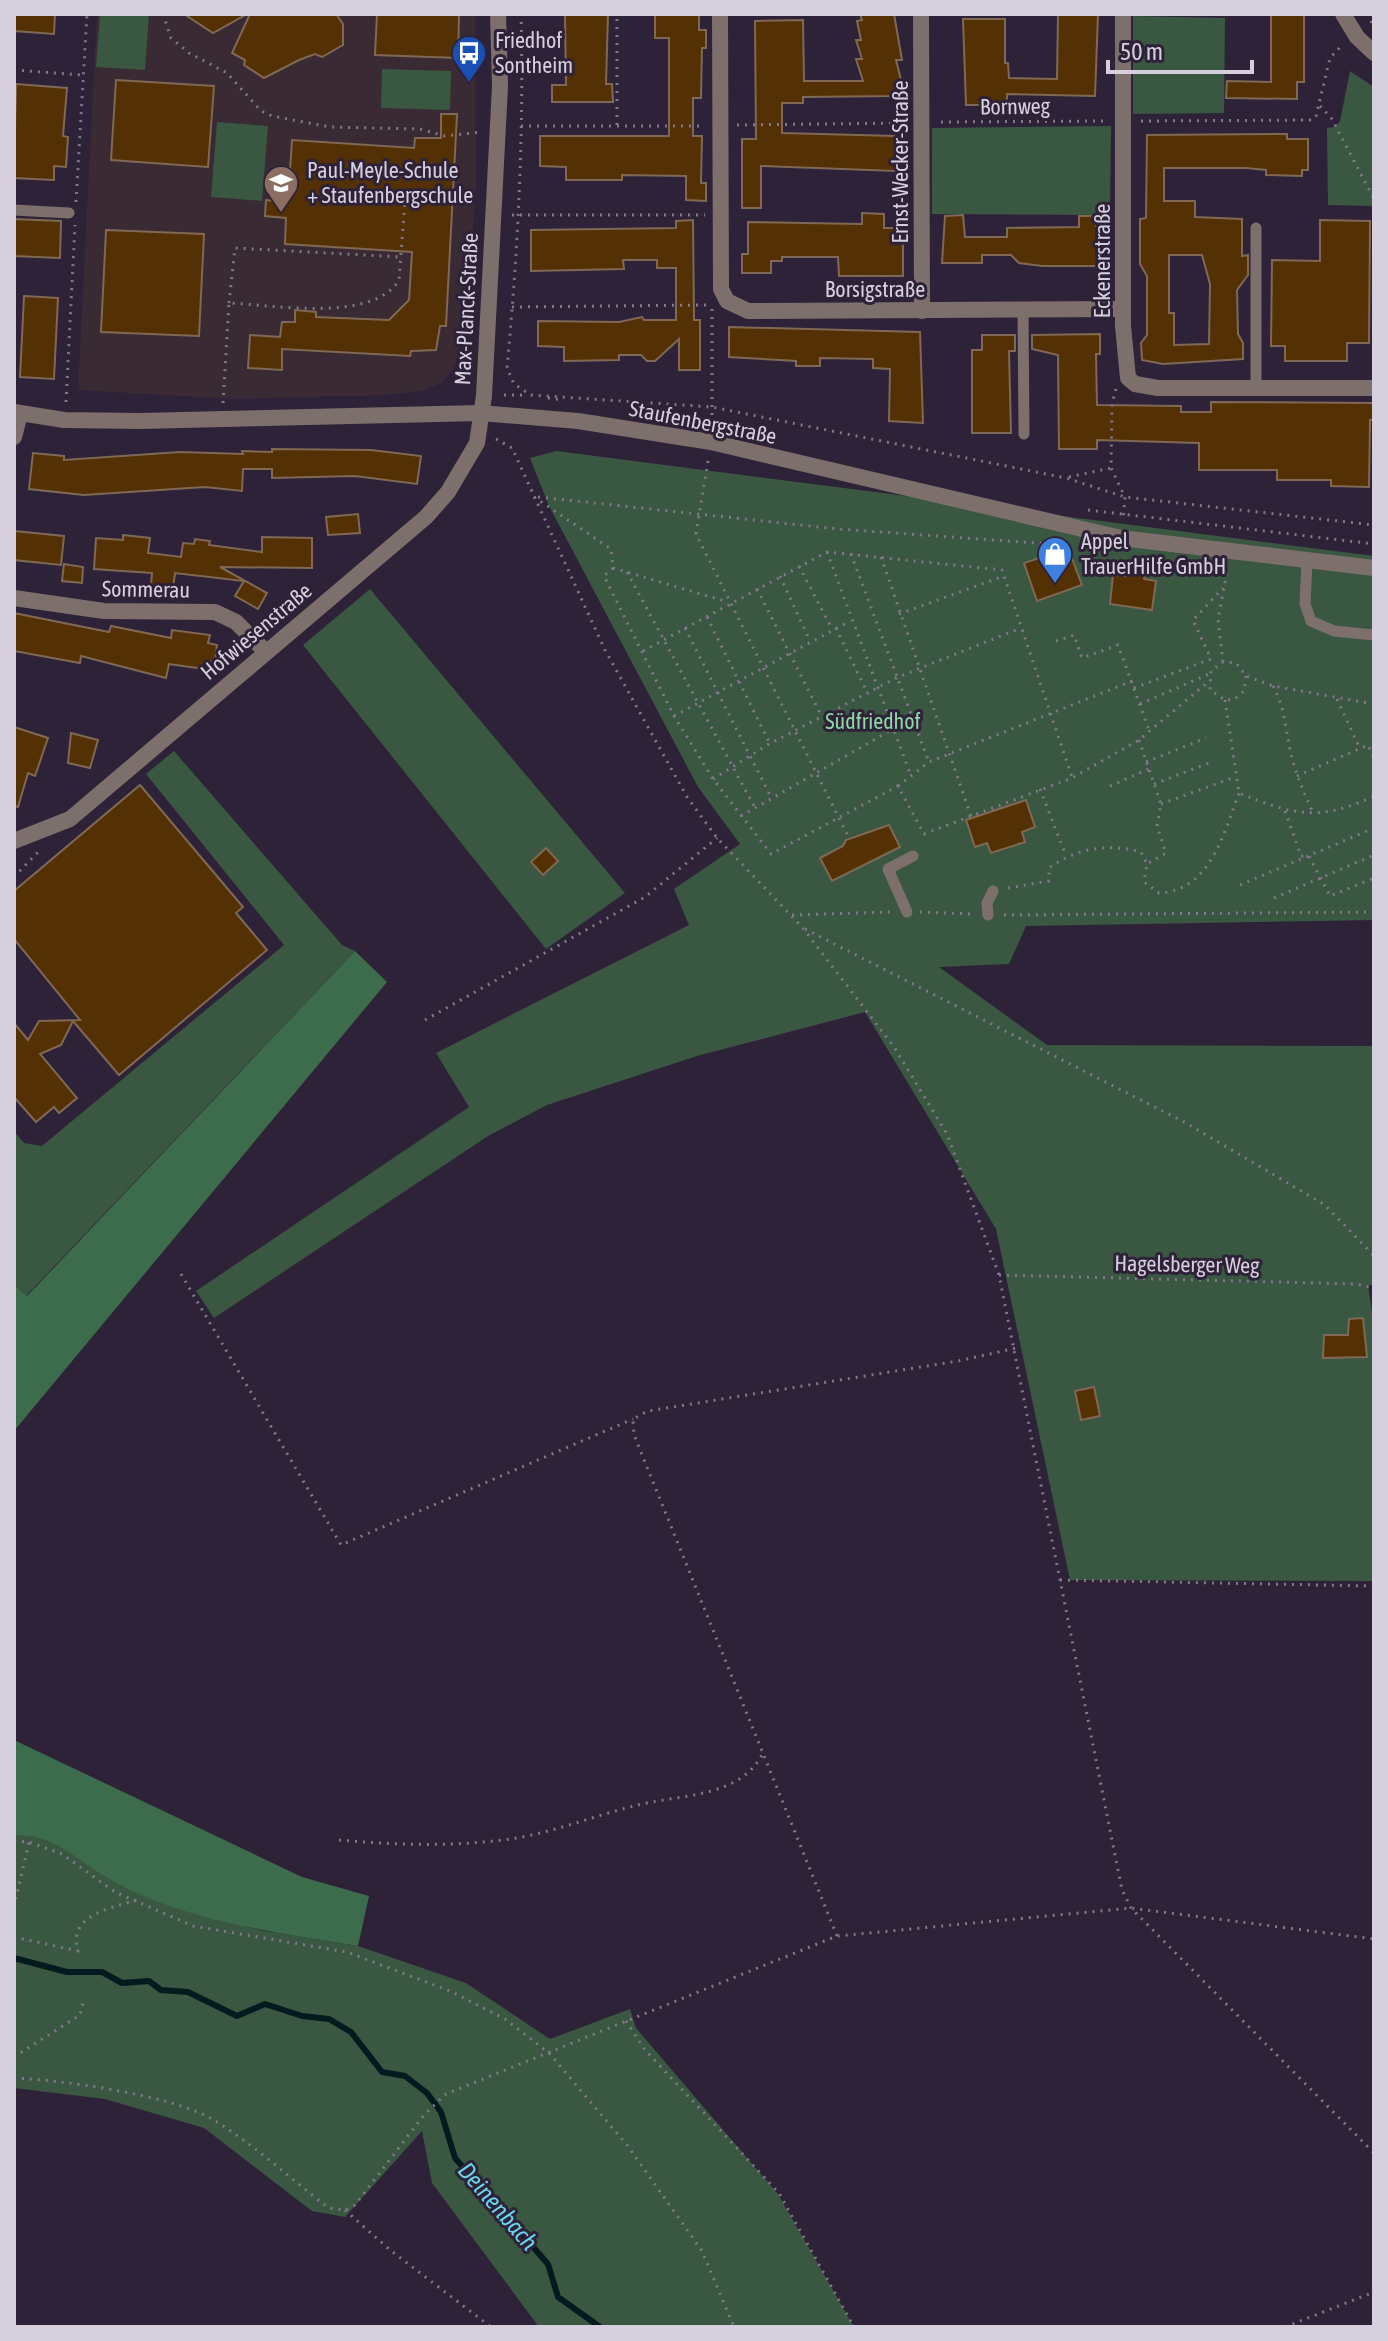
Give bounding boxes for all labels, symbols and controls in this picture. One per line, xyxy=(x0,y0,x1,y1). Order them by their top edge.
scale bar xyxy=(1108,24,1252,74)
place label: Friedhof Sontheim xyxy=(495,27,573,78)
bus stop icon: Friedhof Sontheim xyxy=(450,34,488,84)
text: 50 m xyxy=(1120,38,1163,65)
street label: Ernst-Wecker-Straße xyxy=(887,81,913,243)
street label: Bornweg xyxy=(980,92,1051,120)
place label: Paul-Meyle-Schule + Staufenbergschule xyxy=(307,157,473,208)
school or university icon: Paul-Meyle-Schule + Staufenbergschule xyxy=(262,164,300,214)
street label: Eckenerstraße xyxy=(1089,204,1115,318)
street label: Max-Planck-Straße xyxy=(449,232,483,386)
street label: Borsigstraße xyxy=(825,276,925,302)
street label: Staufenbergstraße xyxy=(627,395,779,449)
place label: Appel TrauerHilfe GmbH xyxy=(1081,528,1226,579)
shop icon: Appel TrauerHilfe GmbH xyxy=(1036,535,1074,585)
street label: Sommerau xyxy=(102,575,190,603)
street label: Hofwiesenstraße xyxy=(195,577,317,685)
park label: Südfriedhof xyxy=(825,708,921,734)
street label: Hagelsberger Weg xyxy=(1114,1250,1260,1278)
water label: Deinenbach xyxy=(453,2157,544,2256)

